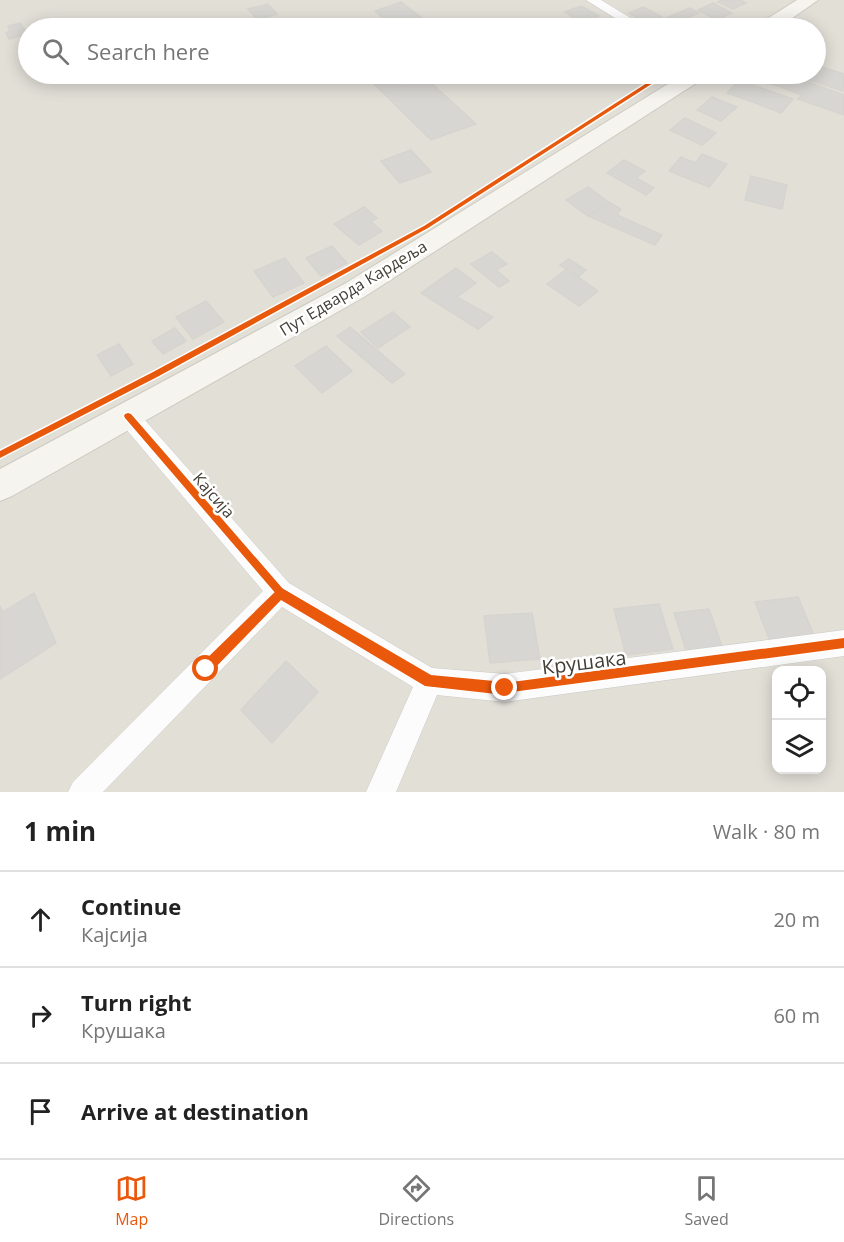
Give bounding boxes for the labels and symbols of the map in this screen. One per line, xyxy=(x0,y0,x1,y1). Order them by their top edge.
street label: Пут Едварда Кардеља xyxy=(275,235,431,341)
street label: Кајсија xyxy=(188,468,240,522)
street label: Крушака xyxy=(540,643,628,681)
route start xyxy=(192,655,218,681)
route end xyxy=(491,674,517,700)

